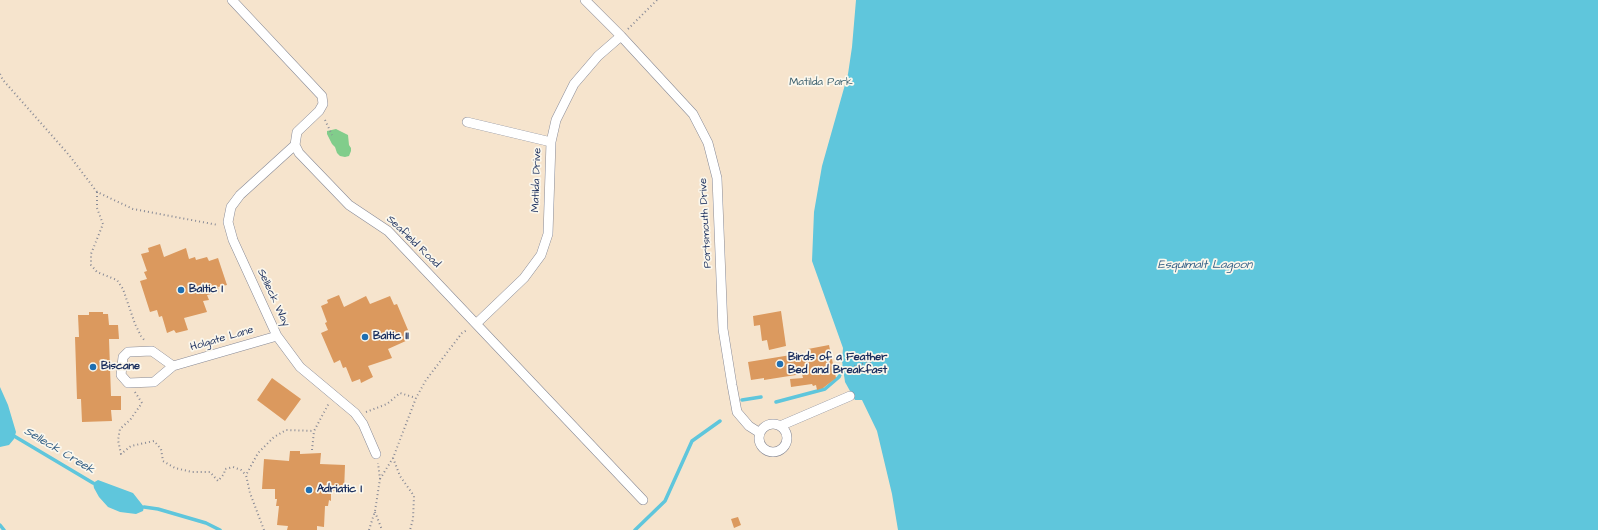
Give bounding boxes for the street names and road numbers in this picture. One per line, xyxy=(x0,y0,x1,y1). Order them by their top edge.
street label: Matilda Drive xyxy=(529,147,545,213)
street label: Portsmouth Drive xyxy=(697,178,715,268)
street label: Seafield Road xyxy=(383,213,443,271)
street label: Selleck Way xyxy=(254,267,292,329)
street label: Holgate Lane xyxy=(189,324,255,354)

